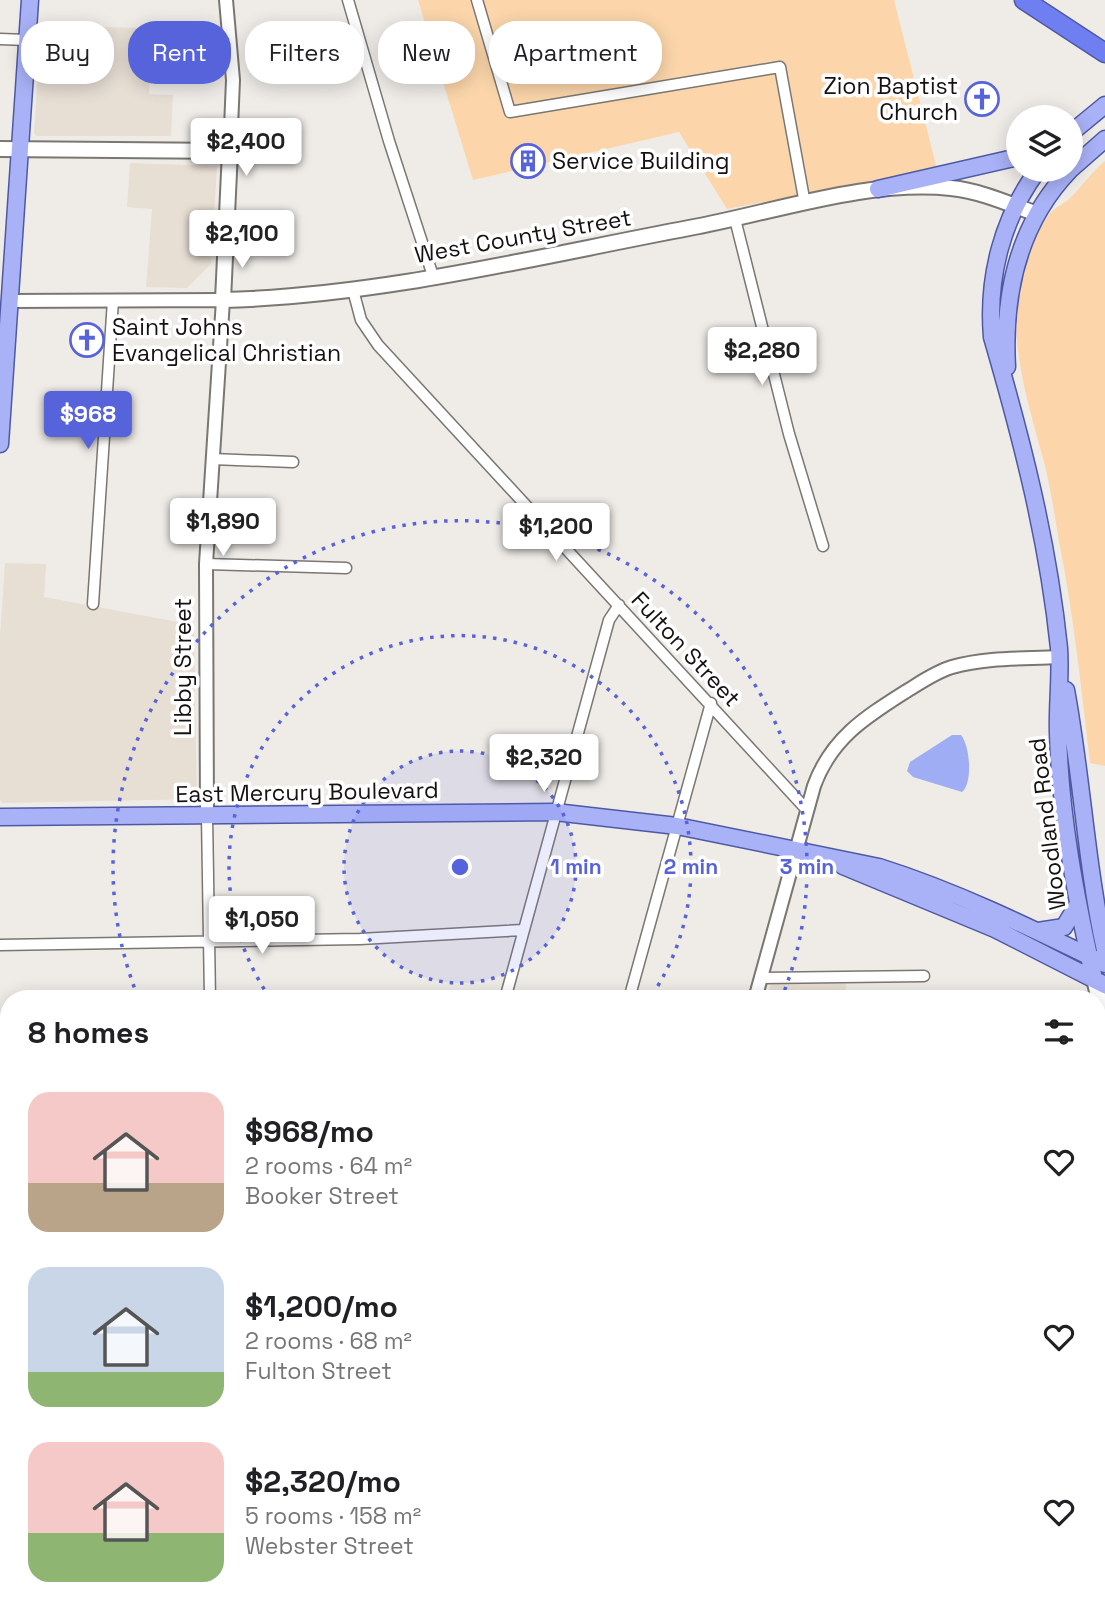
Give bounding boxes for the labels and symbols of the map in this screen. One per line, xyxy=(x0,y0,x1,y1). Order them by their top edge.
place label: Zion Baptist Church xyxy=(823,71,958,127)
church icon: Zion Baptist Church xyxy=(963,80,1001,118)
pin: $2,400 xyxy=(189,118,303,178)
building icon: Service Building xyxy=(509,142,547,180)
place label: Service Building xyxy=(552,146,730,176)
street label: West County Street xyxy=(412,202,634,270)
pin: $2,100 xyxy=(185,210,299,270)
place label: Saint Johns Evangelical Christian xyxy=(112,312,341,368)
church icon: Saint Johns Evangelical Christian xyxy=(68,321,106,359)
pin: $2,280 xyxy=(705,328,819,387)
pin: $968 xyxy=(47,392,129,451)
pin: $1,890 xyxy=(166,498,280,558)
pin: $1,200 xyxy=(499,504,613,563)
street label: Fulton Street xyxy=(625,585,747,713)
street label: Libby Street xyxy=(168,598,198,736)
pin: $2,320 xyxy=(487,734,601,794)
street label: Woodland Road xyxy=(1022,736,1072,912)
street label: East Mercury Boulevard xyxy=(175,775,439,809)
text: 1 min xyxy=(550,853,602,880)
text: 2 min xyxy=(664,853,718,880)
text: 3 min xyxy=(780,853,834,880)
centre of rings xyxy=(448,855,472,879)
pin: $1,050 xyxy=(205,897,319,956)

